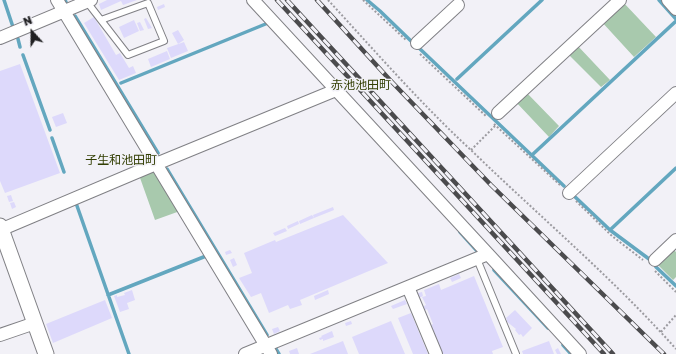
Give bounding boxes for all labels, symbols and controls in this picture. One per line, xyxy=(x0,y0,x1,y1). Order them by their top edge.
north arrow xyxy=(12,12,52,52)
text: N xyxy=(21,13,34,28)
district label: 赤池池田町 xyxy=(331,78,391,92)
district label: 子生和池田町 xyxy=(85,153,157,167)

